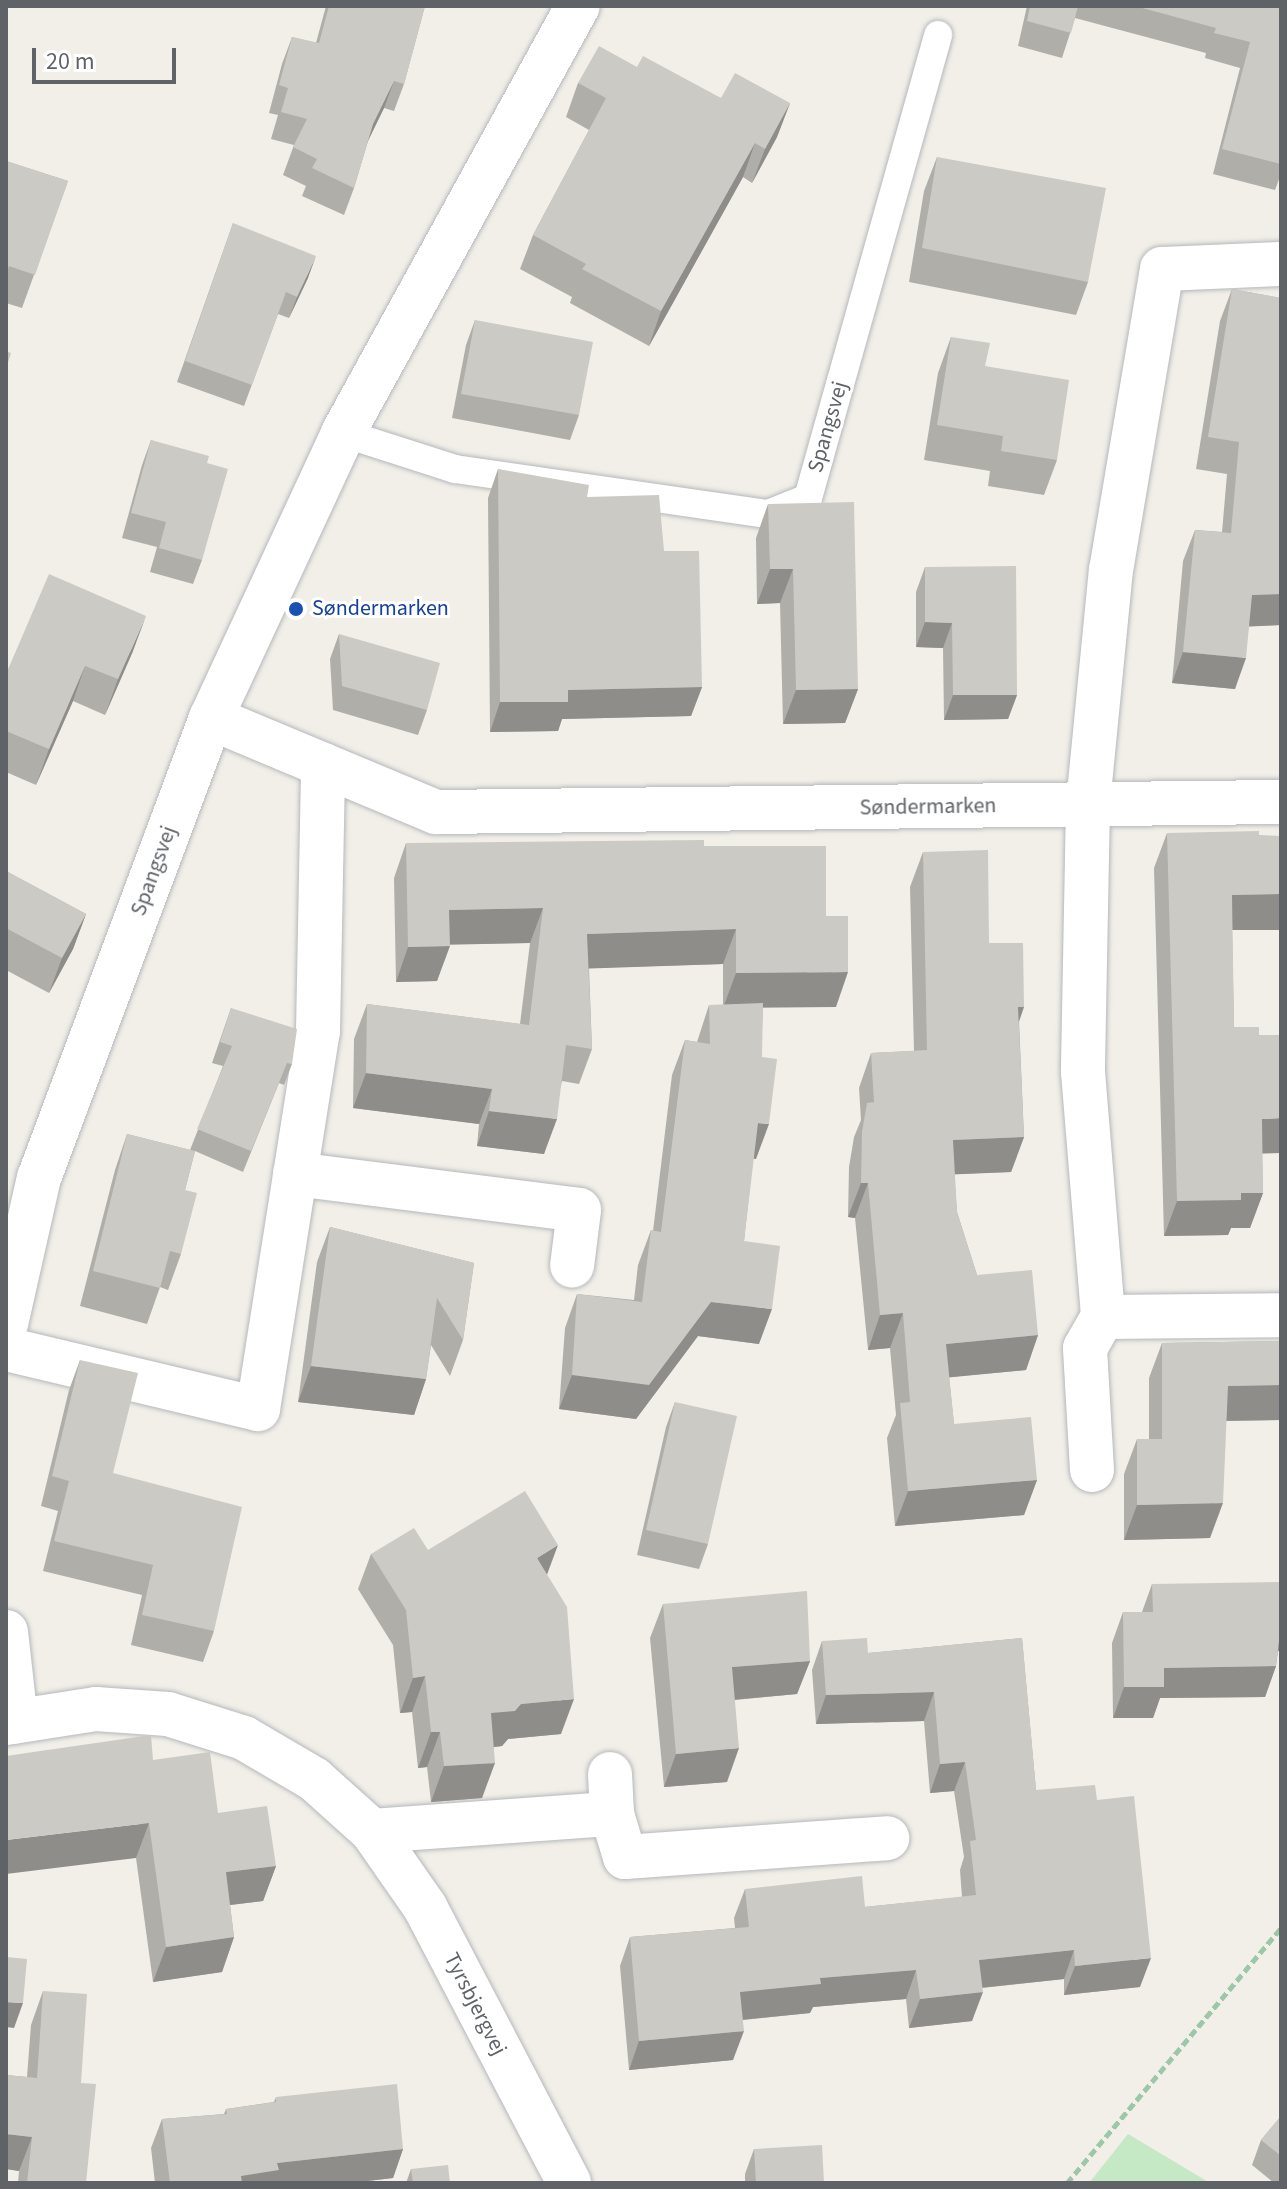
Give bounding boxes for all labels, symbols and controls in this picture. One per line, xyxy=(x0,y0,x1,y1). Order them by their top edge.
scale bar xyxy=(36,32,180,82)
text: 20 m xyxy=(46,44,95,79)
street label: Spangsvej xyxy=(802,378,854,476)
place label: Søndermarken xyxy=(312,596,449,622)
marker: Søndermarken xyxy=(287,600,305,618)
street label: Søndermarken xyxy=(859,793,997,821)
street label: Spangsvej xyxy=(126,822,182,920)
street label: Tyrsbjergvej xyxy=(438,1948,512,2060)

